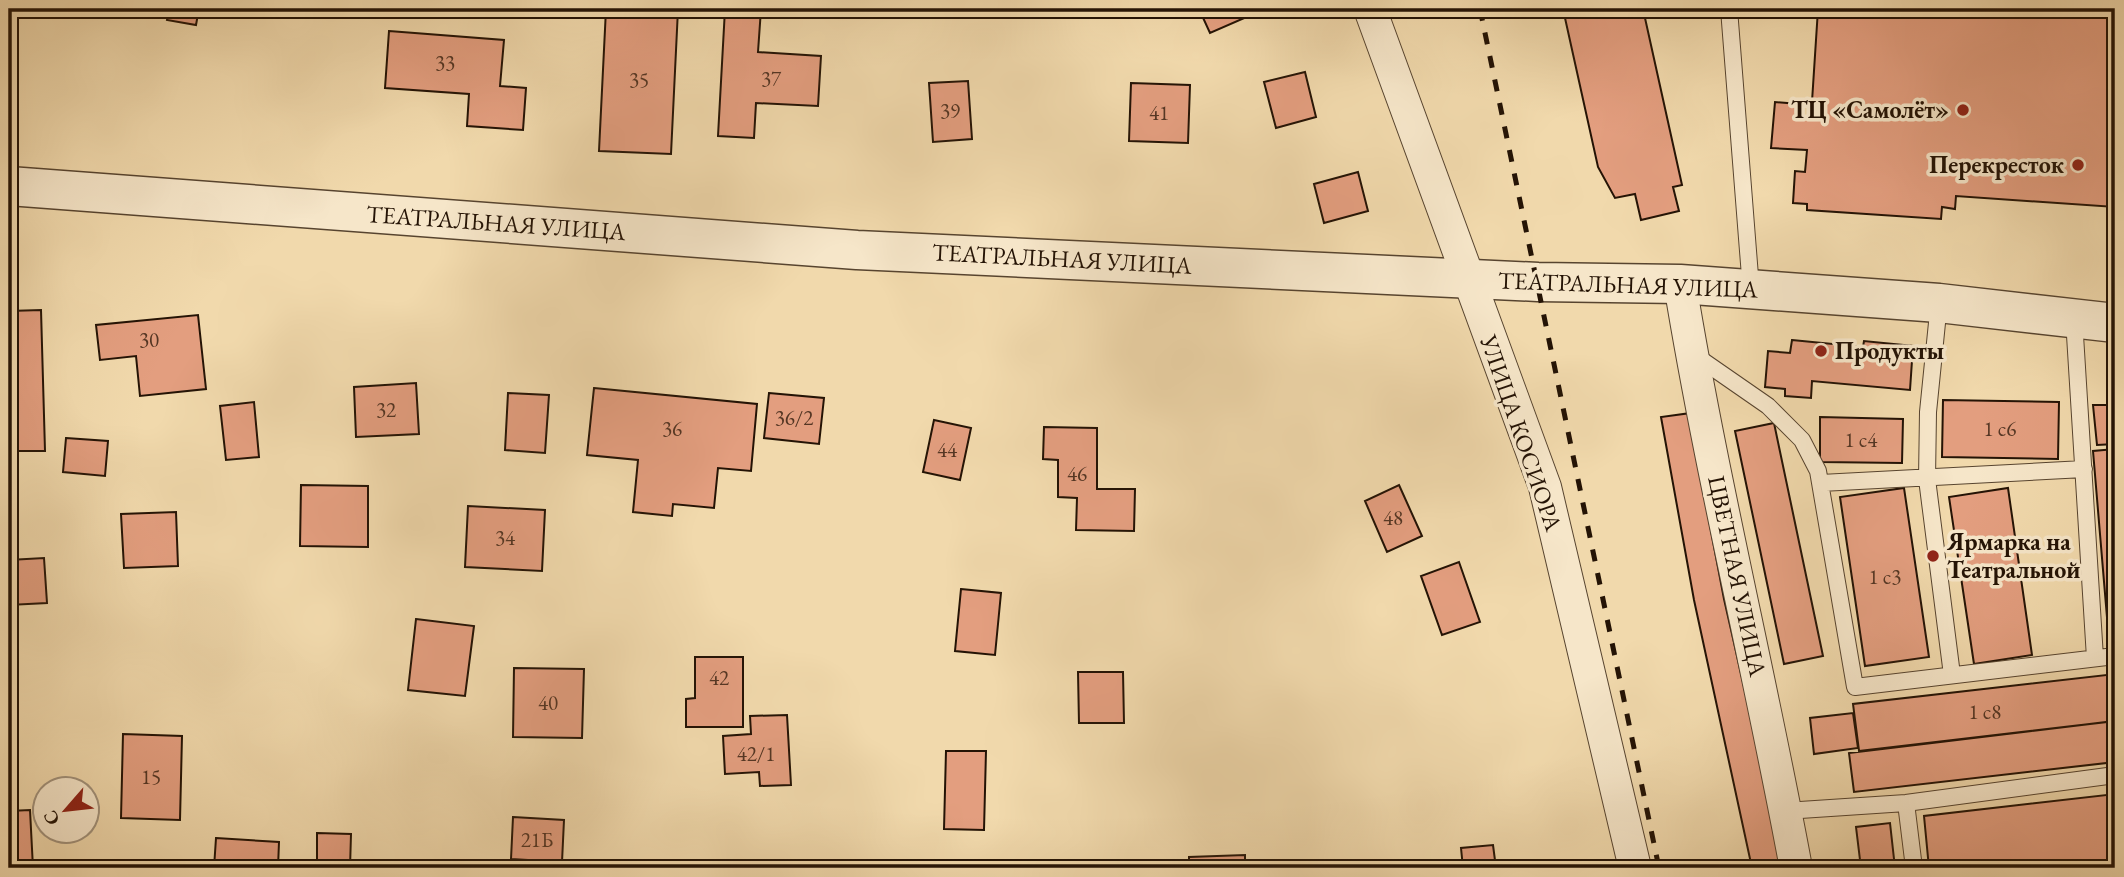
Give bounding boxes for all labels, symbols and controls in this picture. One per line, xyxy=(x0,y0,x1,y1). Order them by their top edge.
house number: 33 xyxy=(435,49,455,76)
house number: 37 xyxy=(761,65,782,92)
house number: 35 xyxy=(629,66,649,93)
place label: ТЦ «Самолёт» xyxy=(1791,94,1949,125)
house number: 39 xyxy=(940,97,960,124)
house number: 41 xyxy=(1149,99,1169,126)
marker: ТЦ «Самолёт» xyxy=(1955,102,1971,118)
place label: Перекресток xyxy=(1929,149,2065,180)
marker: Перекресток xyxy=(2070,157,2086,173)
street label: ТЕАТРАЛЬНАЯ УЛИЦА xyxy=(365,198,627,247)
street label: ТЕАТРАЛЬНАЯ УЛИЦА xyxy=(931,236,1193,281)
street label: ТЕАТРАЛЬНАЯ УЛИЦА xyxy=(1498,264,1759,305)
house number: 30 xyxy=(139,326,159,353)
street label: УЛИЦА КОСИОРА xyxy=(1473,330,1570,535)
place label: Продукты xyxy=(1835,335,1944,367)
marker: Продукты xyxy=(1813,343,1829,359)
house number: 32 xyxy=(376,396,396,423)
house number: 36/2 xyxy=(775,404,813,431)
house number: 36 xyxy=(662,415,682,442)
house number: 1 с6 xyxy=(1984,415,2016,442)
house number: 1 с4 xyxy=(1845,426,1878,453)
house number: 44 xyxy=(937,436,958,463)
house number: 46 xyxy=(1067,460,1087,487)
street label: ЦВЕТНАЯ УЛИЦА xyxy=(1701,473,1774,680)
house number: 48 xyxy=(1383,504,1403,531)
house number: 34 xyxy=(495,524,516,551)
place label: Ярмарка на Театральной xyxy=(1946,526,2080,585)
marker: Ярмарка на Театральной xyxy=(1925,548,1941,564)
house number: 1 с3 xyxy=(1869,563,1901,590)
house number: 42 xyxy=(709,664,729,691)
house number: 40 xyxy=(538,689,558,716)
house number: 1 с8 xyxy=(1969,698,2001,725)
house number: 42/1 xyxy=(737,740,775,767)
house number: 15 xyxy=(141,763,161,790)
north arrow xyxy=(32,776,102,846)
text: С xyxy=(37,806,66,830)
house number: 21Б xyxy=(521,826,553,853)

